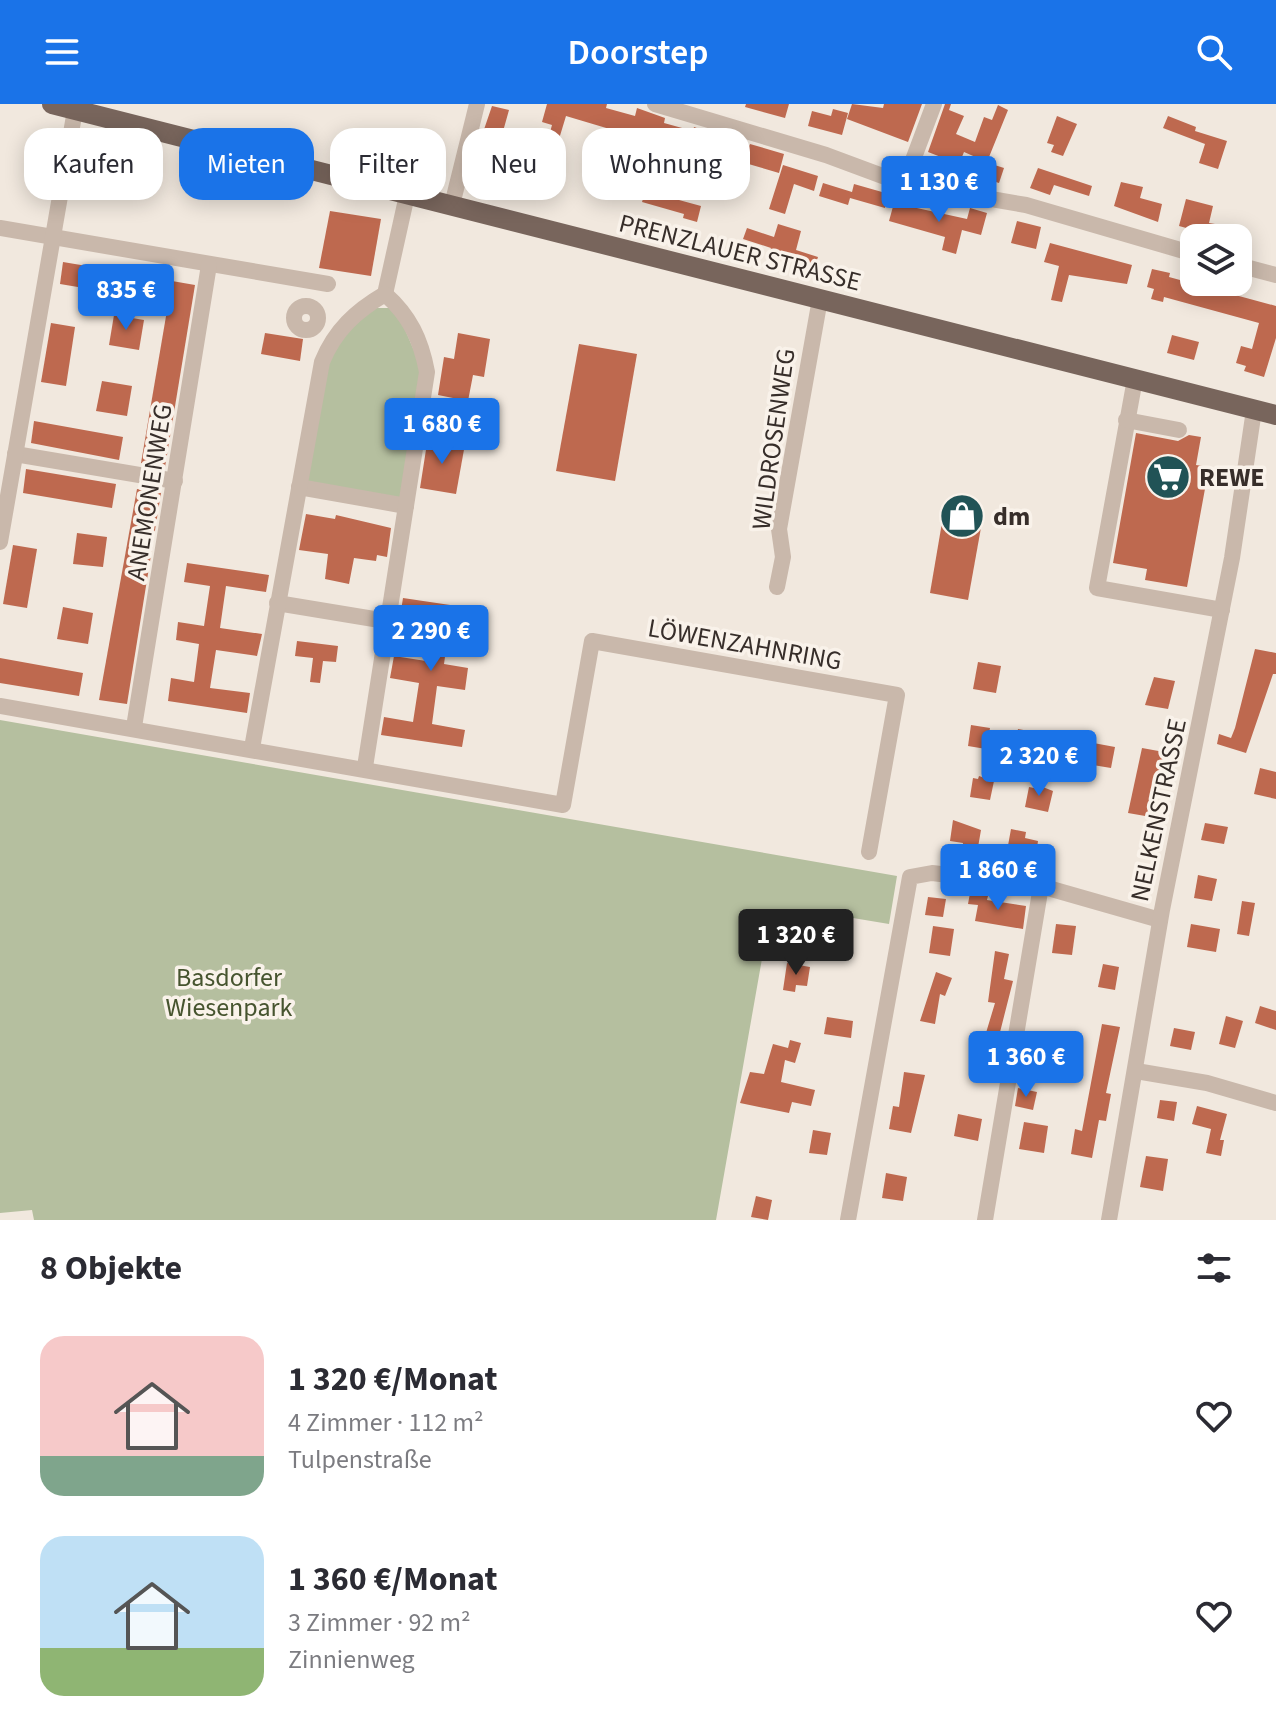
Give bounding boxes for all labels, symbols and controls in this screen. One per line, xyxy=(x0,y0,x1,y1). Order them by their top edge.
text: Doorstep xyxy=(567,27,709,78)
icon: menu xyxy=(40,30,84,74)
icon: search xyxy=(1192,30,1236,74)
chip: Kaufen xyxy=(24,128,163,200)
chip: Mieten xyxy=(179,128,314,200)
chip: Filter xyxy=(330,128,446,200)
chip: Neu xyxy=(462,128,566,200)
chip: Wohnung xyxy=(582,128,750,200)
pin: 1 130 € xyxy=(865,156,1013,224)
text: 1 130 € xyxy=(899,163,979,200)
street label: PRENZLAUER STRASSE xyxy=(615,205,865,300)
map controls xyxy=(1180,224,1252,296)
button: layers xyxy=(1180,224,1252,296)
pin: 835 € xyxy=(70,264,182,332)
text: 835 € xyxy=(96,271,156,308)
street label: WILDROSENWEG xyxy=(742,346,805,532)
pin: 1 680 € xyxy=(368,398,516,466)
street label: ANEMONENWEG xyxy=(117,401,182,583)
text: 1 680 € xyxy=(402,405,482,442)
supermarket icon: REWE xyxy=(1144,453,1192,501)
place label: REWE xyxy=(1199,459,1265,496)
shop icon: dm xyxy=(938,492,986,540)
place label: dm xyxy=(993,498,1030,535)
pin: 2 290 € xyxy=(357,605,505,673)
street label: LÖWENZAHNRING xyxy=(645,609,845,680)
text: 2 290 € xyxy=(391,612,471,649)
street label: NELKENSTRASSE xyxy=(1121,715,1196,905)
pin: 2 320 € xyxy=(965,730,1113,798)
text: 2 320 € xyxy=(999,737,1079,774)
pin: 1 860 € xyxy=(924,844,1072,912)
text: 1 860 € xyxy=(958,851,1038,888)
pin: 1 320 € xyxy=(722,909,870,977)
text: 1 320 € xyxy=(756,916,836,953)
park label: Basdorfer Wiesenpark xyxy=(166,959,293,1026)
pin: 1 360 € xyxy=(952,1031,1100,1099)
text: 1 360 € xyxy=(986,1038,1066,1075)
text: 8 Objekte xyxy=(40,1244,182,1293)
icon: filters xyxy=(1192,1246,1236,1290)
text: 1 320 €/Monat xyxy=(288,1355,497,1404)
icon: home xyxy=(104,1368,200,1464)
icon: heart xyxy=(1192,1394,1236,1438)
text: 4 Zimmer · 112 m² xyxy=(288,1404,484,1441)
text: Tulpenstraße xyxy=(288,1441,432,1478)
text: 1 360 €/Monat xyxy=(288,1555,497,1604)
icon: home xyxy=(104,1568,200,1664)
icon: heart xyxy=(1192,1594,1236,1638)
text: 3 Zimmer · 92 m² xyxy=(288,1604,471,1641)
text: Zinnienweg xyxy=(288,1641,415,1678)

